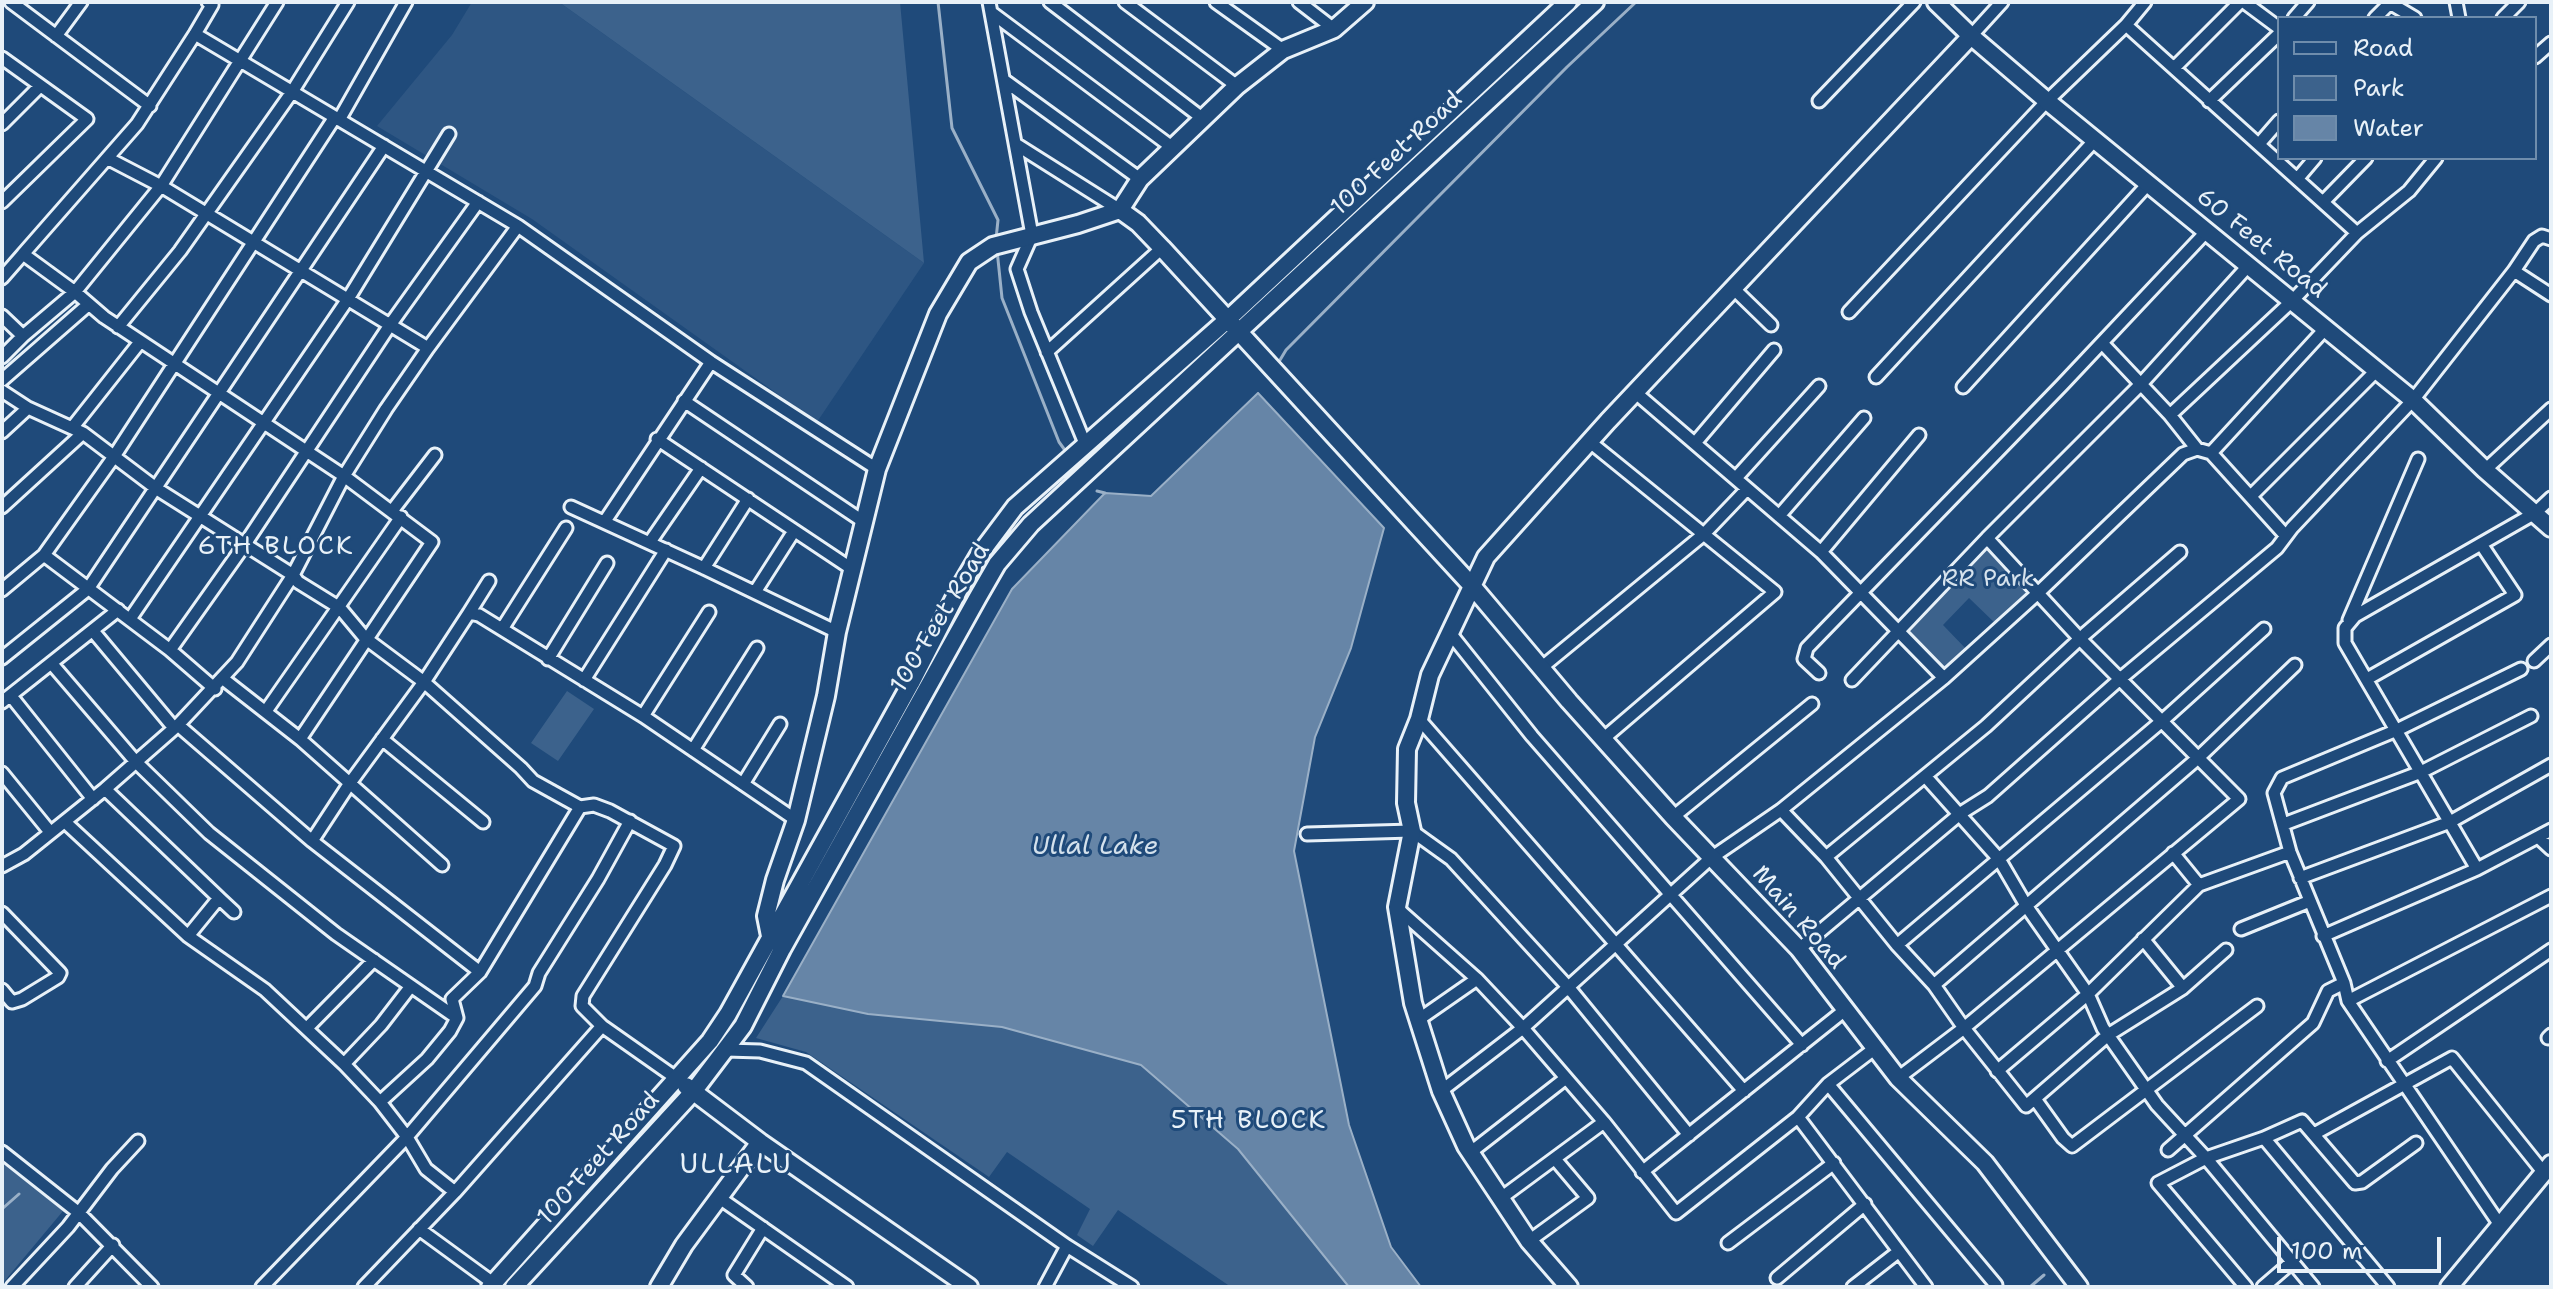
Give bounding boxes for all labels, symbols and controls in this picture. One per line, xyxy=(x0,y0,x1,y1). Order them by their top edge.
legend xyxy=(2277,16,2537,160)
text: Road xyxy=(2353,32,2413,64)
text: Park xyxy=(2353,72,2405,104)
street label: 100 Feet Road xyxy=(1325,86,1469,222)
text: Water xyxy=(2353,112,2424,144)
street label: 60 Feet Road xyxy=(2190,183,2332,305)
district label: 6TH BLOCK xyxy=(197,531,355,563)
street label: 100 Feet Road xyxy=(885,538,997,698)
park label: RR Park xyxy=(1941,566,2035,594)
water label: Ullal Lake xyxy=(1032,831,1158,863)
street label: Main Road xyxy=(1745,860,1851,976)
street label: 100 Feet Road xyxy=(532,1087,666,1231)
district label: 5TH BLOCK xyxy=(1171,1105,1327,1137)
district label: ULLALU xyxy=(679,1149,793,1183)
scale bar xyxy=(2281,1221,2445,1271)
text: 100 m xyxy=(2291,1235,2363,1267)

